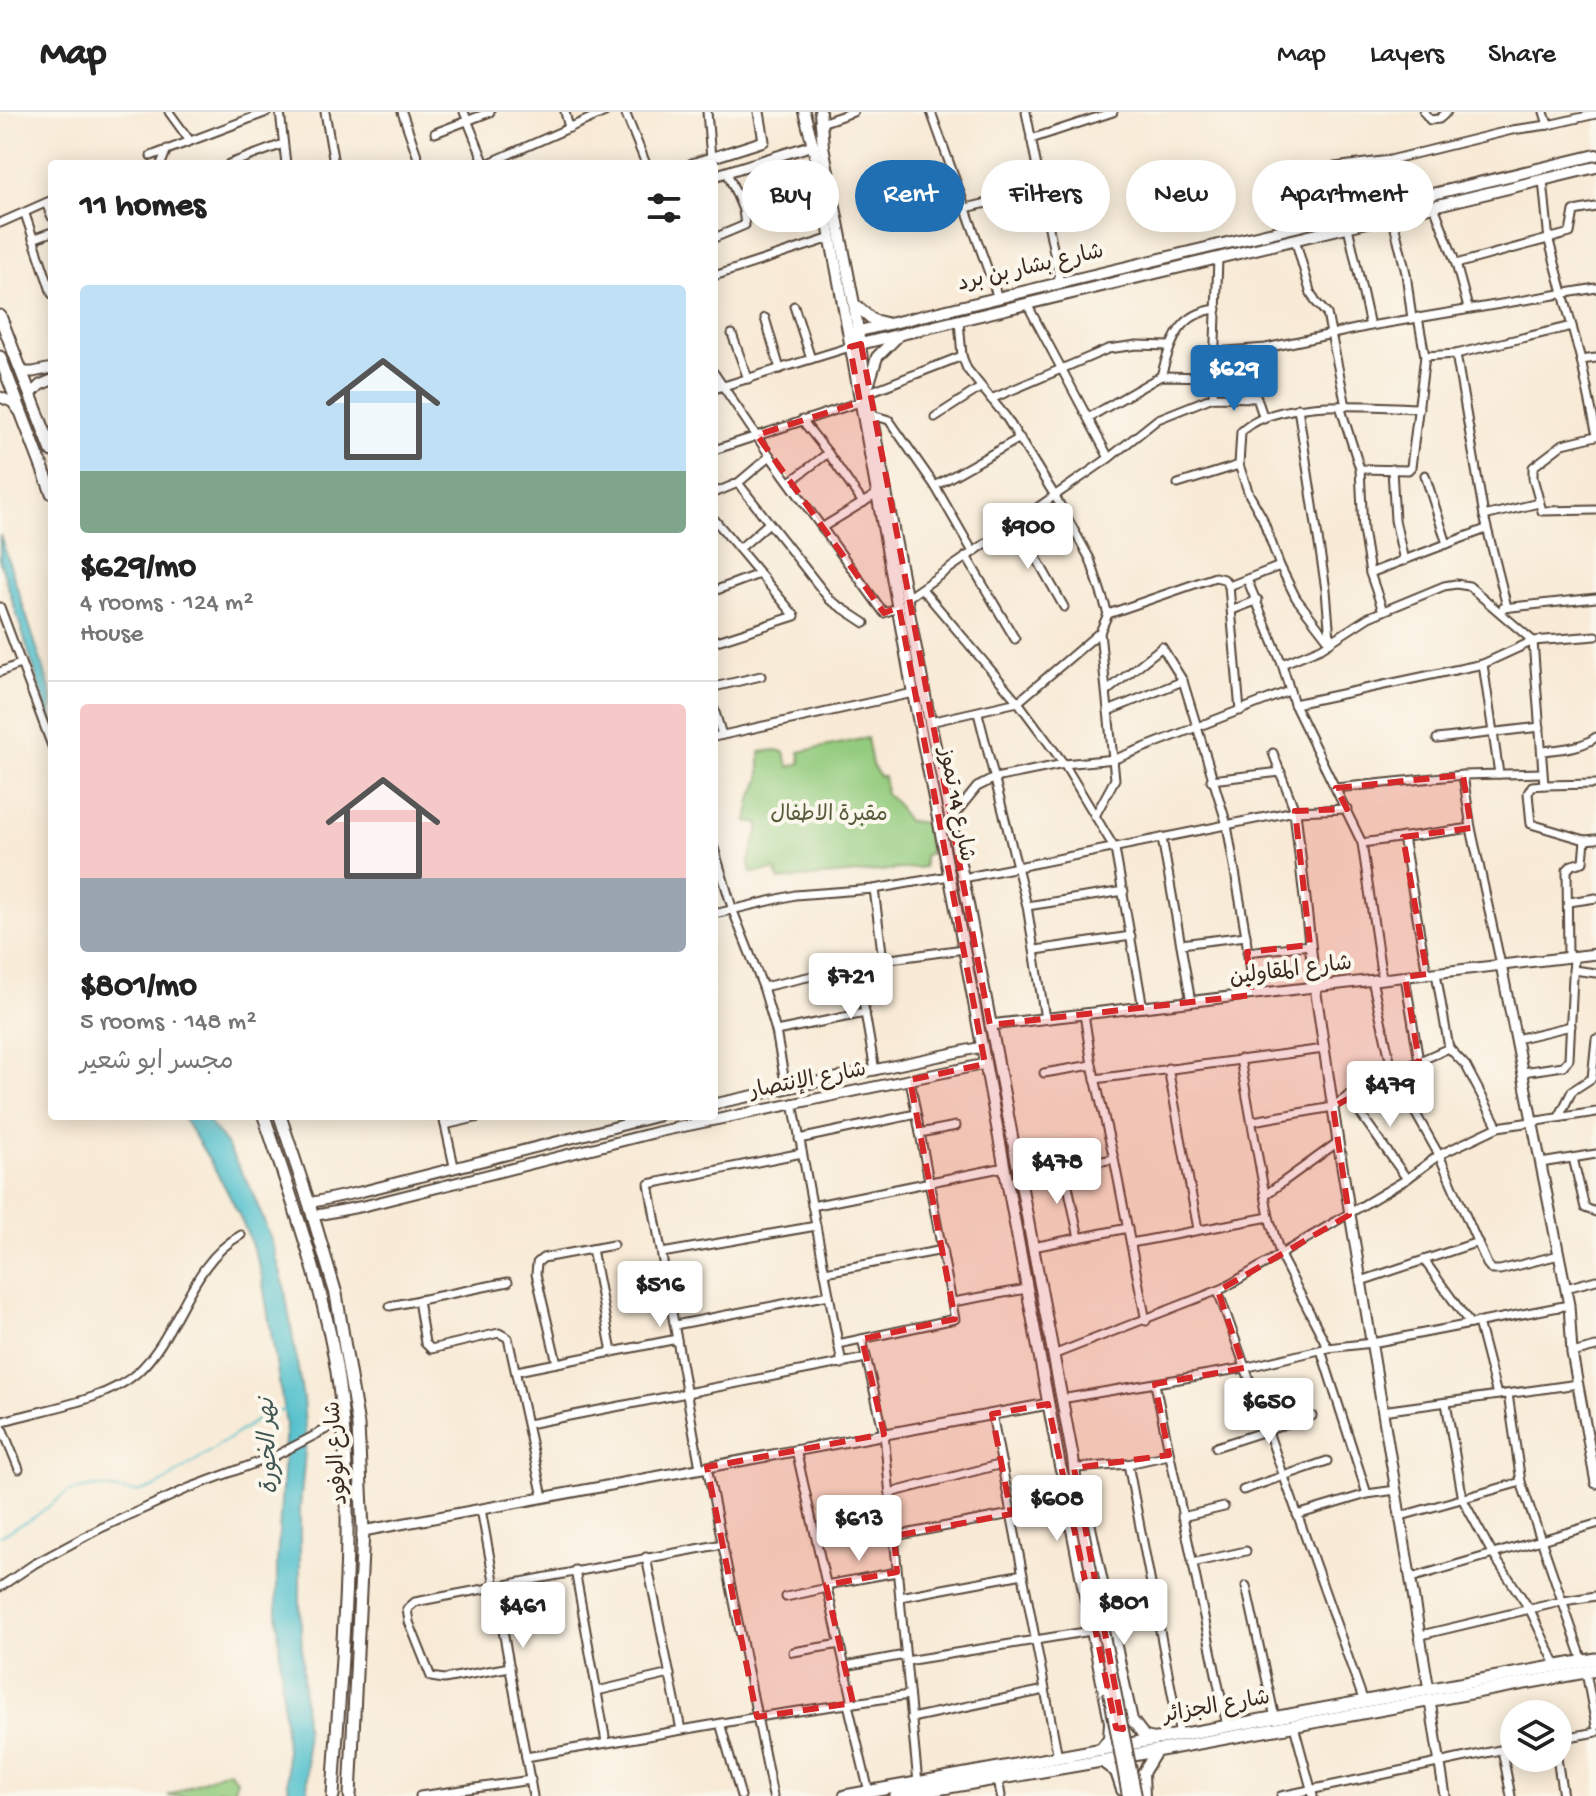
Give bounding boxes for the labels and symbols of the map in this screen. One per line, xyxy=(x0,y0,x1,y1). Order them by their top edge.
street label: شارع بشار بن برد xyxy=(955,240,1107,298)
pin: $629 xyxy=(1187,345,1281,413)
pin: $900 xyxy=(981,503,1075,571)
street label: شارع 14 تموز xyxy=(931,744,979,864)
park label: مقبرة الاطفال xyxy=(770,803,888,829)
street label: شارع المقاولين xyxy=(1228,952,1354,992)
pin: $721 xyxy=(804,953,898,1021)
street label: شارع الإنتصار xyxy=(746,1058,869,1106)
pin: $479 xyxy=(1343,1061,1437,1129)
pin: $478 xyxy=(1010,1138,1104,1206)
pin: $516 xyxy=(613,1261,707,1329)
pin: $650 xyxy=(1222,1378,1316,1446)
water label: نهر الخورة xyxy=(254,1395,286,1495)
street label: شارع الوفود xyxy=(321,1400,355,1506)
pin: $608 xyxy=(1010,1475,1104,1543)
pin: $613 xyxy=(812,1495,906,1563)
pin: $801 xyxy=(1077,1579,1171,1647)
pin: $461 xyxy=(476,1582,570,1650)
street label: شارع الجزائر xyxy=(1160,1686,1272,1731)

